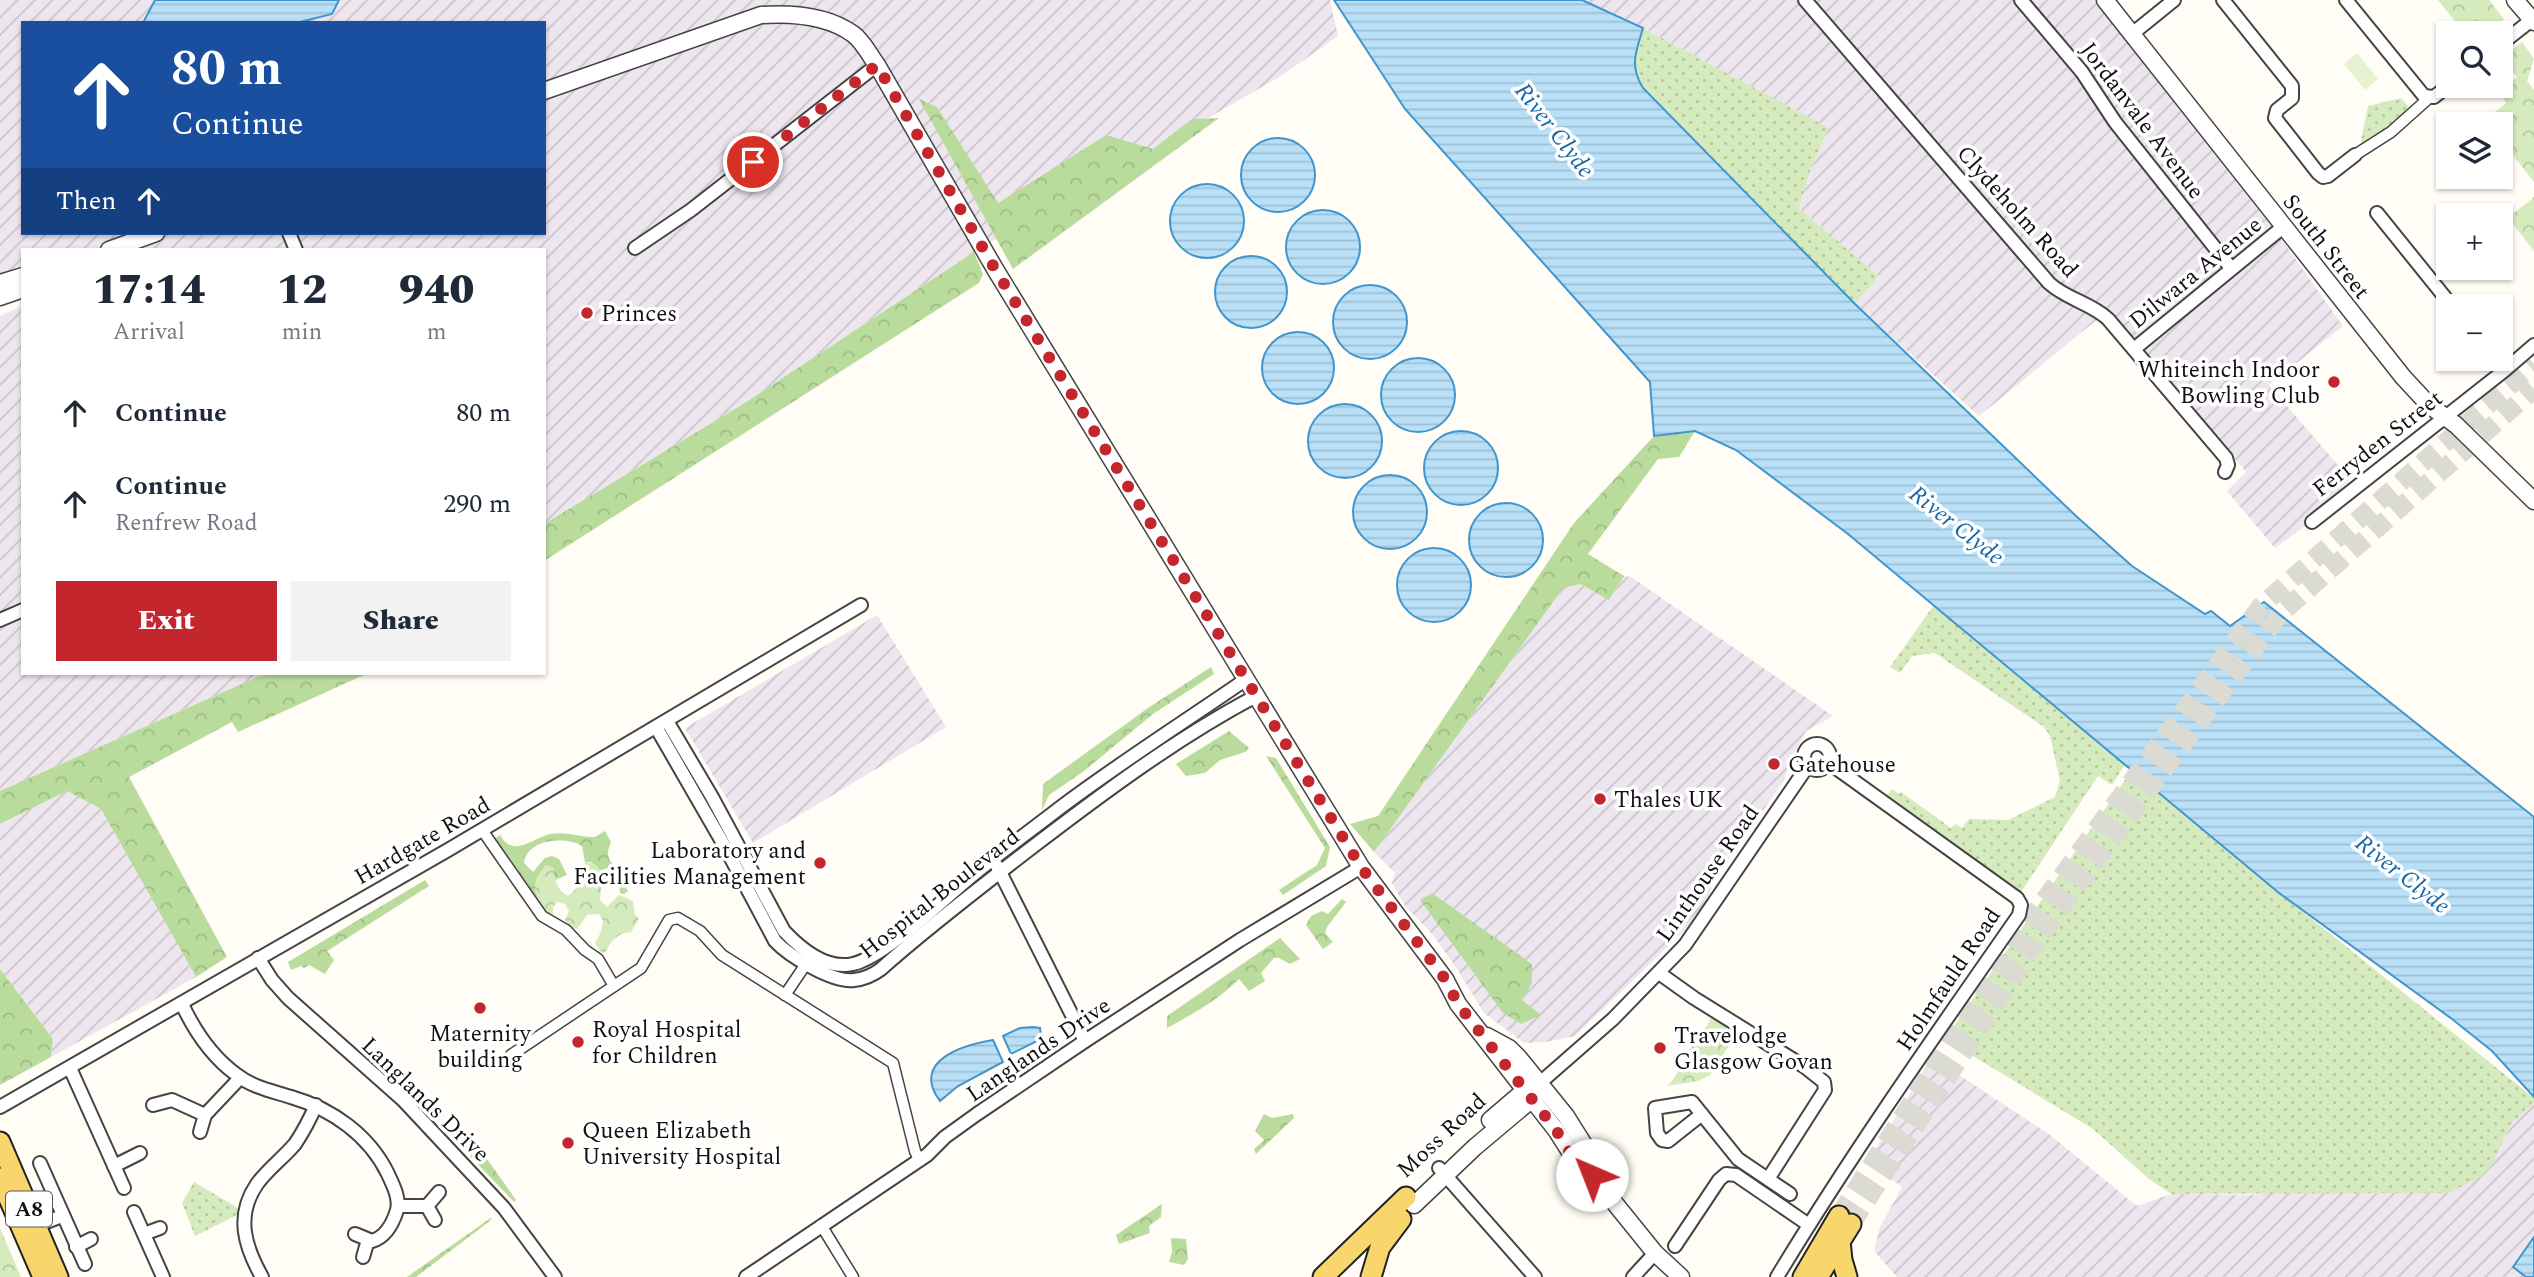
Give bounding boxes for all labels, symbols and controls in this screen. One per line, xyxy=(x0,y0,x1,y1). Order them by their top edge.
map controls xyxy=(2436,21,2513,371)
button: search xyxy=(2436,21,2513,98)
text: 80 m xyxy=(171,32,282,107)
street label: Jordanvale Avenue xyxy=(2071,35,2213,207)
icon: ahead xyxy=(56,49,147,140)
water label: River Clyde xyxy=(1505,75,1603,186)
text: Continue xyxy=(171,100,304,149)
button: layers xyxy=(2436,112,2513,189)
pin xyxy=(723,132,783,192)
street label: Clydeholm Road xyxy=(1948,138,2086,286)
icon: arrive xyxy=(734,143,772,181)
text: Then xyxy=(56,181,116,221)
icon: ahead xyxy=(130,182,168,220)
street label: South Street xyxy=(2273,187,2378,307)
button: + xyxy=(2436,203,2513,280)
street label: Dilwara Avenue xyxy=(2122,208,2270,338)
text: 17:14 xyxy=(93,259,205,322)
text: 12 xyxy=(277,259,327,322)
text: 940 xyxy=(399,259,474,322)
button: − xyxy=(2436,294,2513,371)
place label: Princes xyxy=(601,297,677,332)
marker: Princes xyxy=(579,305,595,321)
text: Arrival xyxy=(113,315,185,350)
text: min xyxy=(282,315,322,350)
text: m xyxy=(427,315,446,350)
place label: Whiteinch Indoor Bowling Club xyxy=(2138,353,2320,414)
marker: Whiteinch Indoor Bowling Club xyxy=(2326,374,2342,390)
street label: Ferryden Street xyxy=(2305,382,2451,506)
text: Continue xyxy=(115,393,227,433)
text: 80 m xyxy=(456,393,511,433)
icon: ahead xyxy=(56,394,94,432)
text: Continue xyxy=(115,466,227,506)
water label: River Clyde xyxy=(1901,477,2012,575)
text: 290 m xyxy=(443,484,511,524)
icon: ahead xyxy=(56,485,94,523)
text: Renfrew Road xyxy=(115,506,258,541)
button: Exit xyxy=(56,581,277,661)
button: Share xyxy=(291,581,511,661)
place label: Gatehouse xyxy=(1788,748,1896,783)
marker: Gatehouse xyxy=(1766,756,1782,772)
place label: Thales UK xyxy=(1614,783,1723,818)
street label: Hardgate Road xyxy=(348,788,498,895)
marker: Thales UK xyxy=(1592,791,1608,807)
street label: Linthouse Road xyxy=(1648,798,1769,950)
street label: Hospital Boulevard xyxy=(852,820,1028,968)
water label: River Clyde xyxy=(2347,826,2458,924)
place label: Laboratory and Facilities Management xyxy=(573,834,806,895)
marker: Laboratory and Facilities Management xyxy=(812,855,828,871)
street label: Holmfauld Road xyxy=(1888,901,2010,1059)
street label: Langlands Drive xyxy=(960,989,1118,1112)
marker: Maternity building xyxy=(472,1000,488,1016)
place label: Royal Hospital for Children xyxy=(592,1013,742,1074)
place label: Maternity building xyxy=(429,1017,532,1078)
place label: Travelodge Glasgow Govan xyxy=(1674,1019,1833,1080)
street label: Langlands Drive xyxy=(353,1029,497,1171)
marker: Royal Hospital for Children xyxy=(570,1034,586,1050)
marker: Travelodge Glasgow Govan xyxy=(1652,1040,1668,1056)
street label: Moss Road xyxy=(1389,1085,1495,1187)
place label: Queen Elizabeth University Hospital xyxy=(582,1114,781,1175)
marker: Queen Elizabeth University Hospital xyxy=(560,1135,576,1151)
position arrow xyxy=(1555,1138,1629,1212)
road number: A8 xyxy=(6,1192,52,1226)

